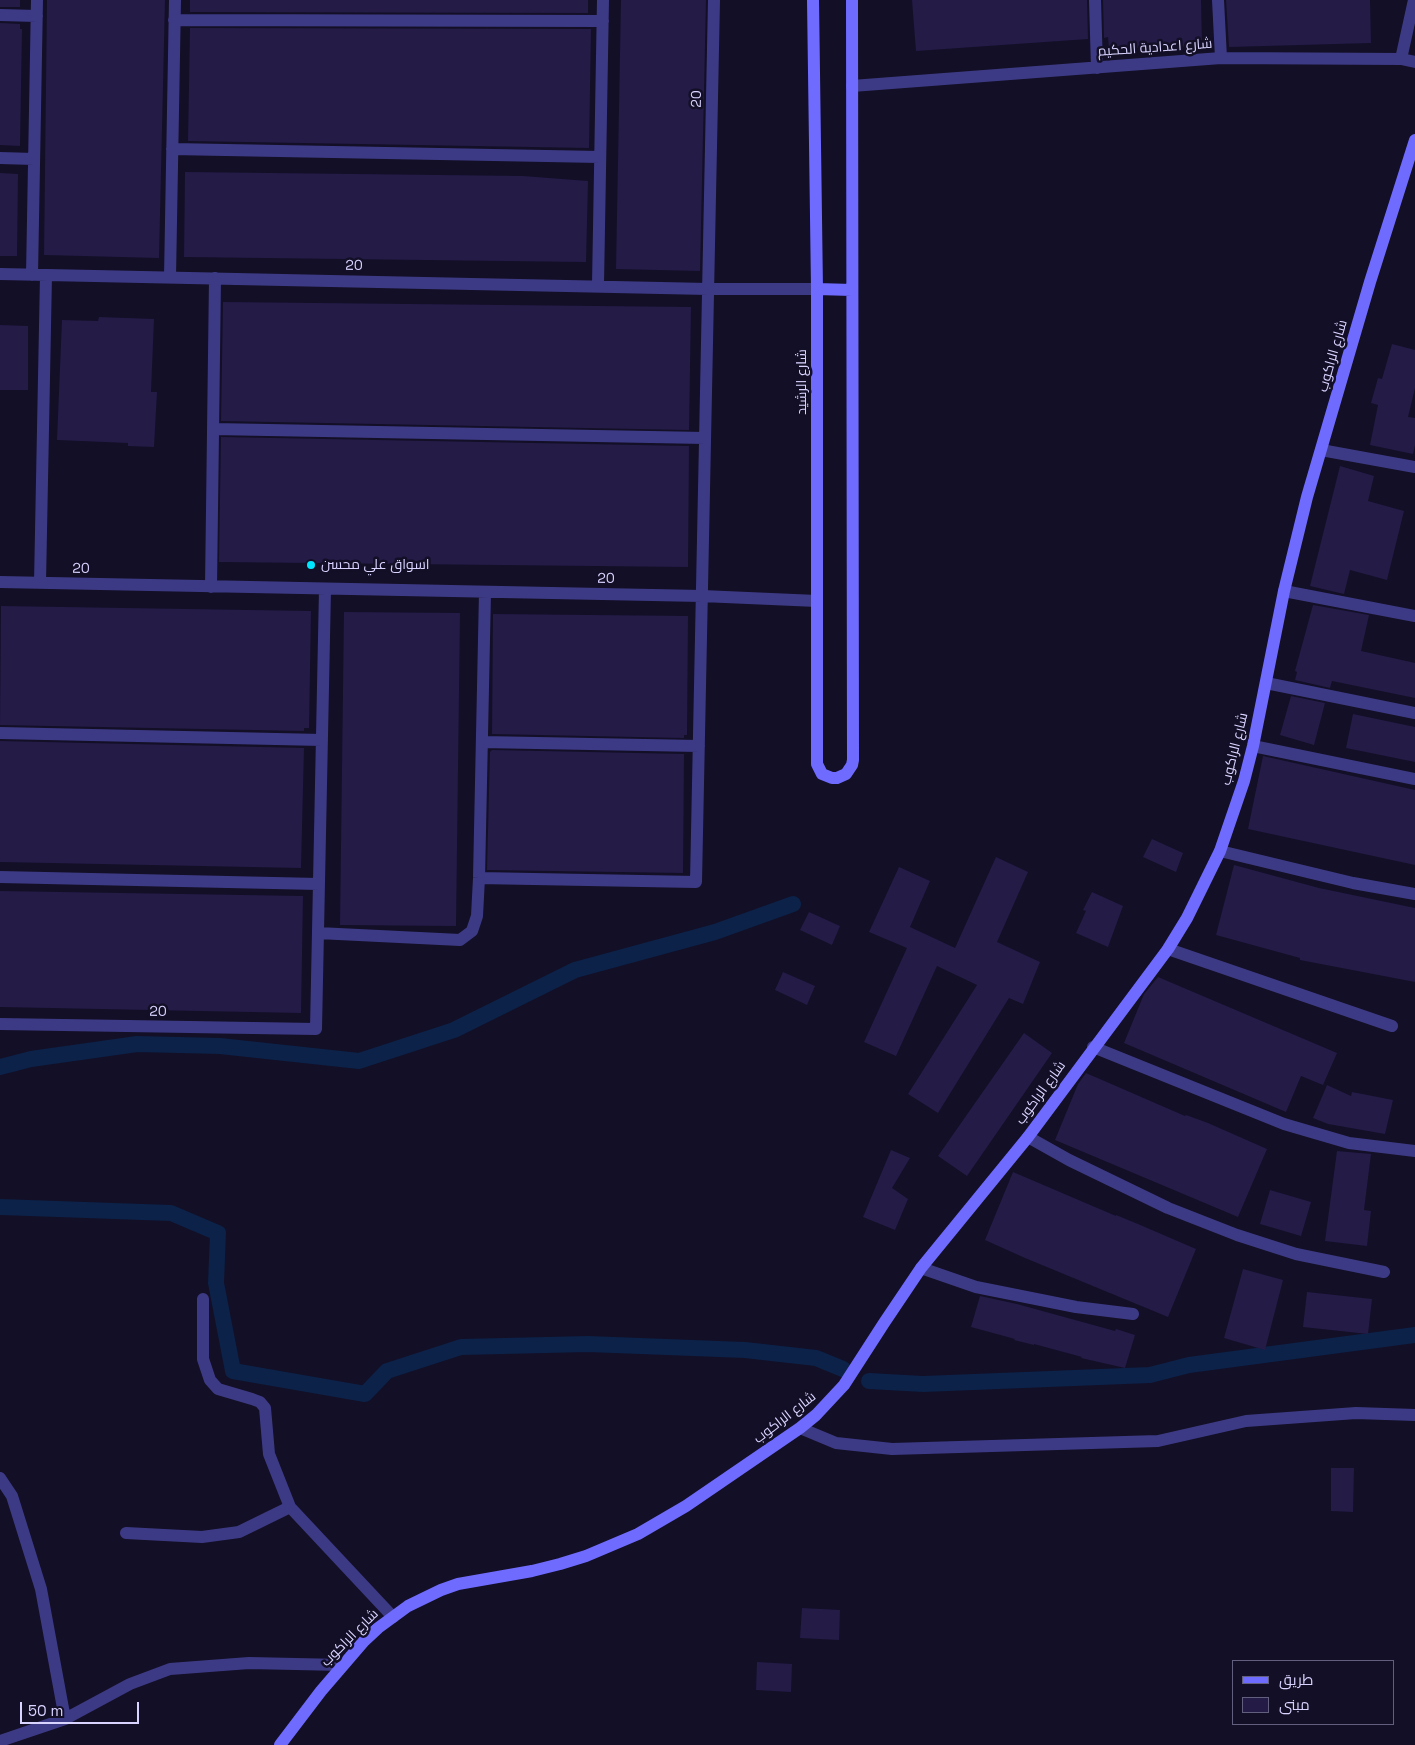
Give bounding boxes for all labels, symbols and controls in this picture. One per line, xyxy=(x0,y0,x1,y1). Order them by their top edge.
street label: شارع اعدادية الحكيم xyxy=(1097,36,1213,60)
street label: 20 xyxy=(688,90,706,108)
street label: 20 xyxy=(345,257,363,275)
street label: شارع الراكوب xyxy=(1315,318,1351,394)
street label: شارع الرشيد xyxy=(794,349,810,415)
place label: اسواق علي محسن xyxy=(321,557,429,573)
marker: اسواق علي محسن xyxy=(305,559,317,571)
street label: 20 xyxy=(72,560,90,578)
street label: 20 xyxy=(597,570,615,588)
street label: شارع الراكوب xyxy=(1218,711,1252,787)
street label: 20 xyxy=(149,1003,167,1021)
street label: شارع الراكوب xyxy=(1012,1058,1070,1128)
street label: شارع الراكوب xyxy=(751,1389,819,1447)
street label: شارع الراكوب xyxy=(318,1606,382,1670)
legend xyxy=(1232,1660,1395,1725)
text: طريق xyxy=(1279,1670,1313,1689)
scale bar xyxy=(22,1692,141,1724)
text: مبنى xyxy=(1279,1695,1310,1714)
text: 50 m xyxy=(28,1701,63,1720)

